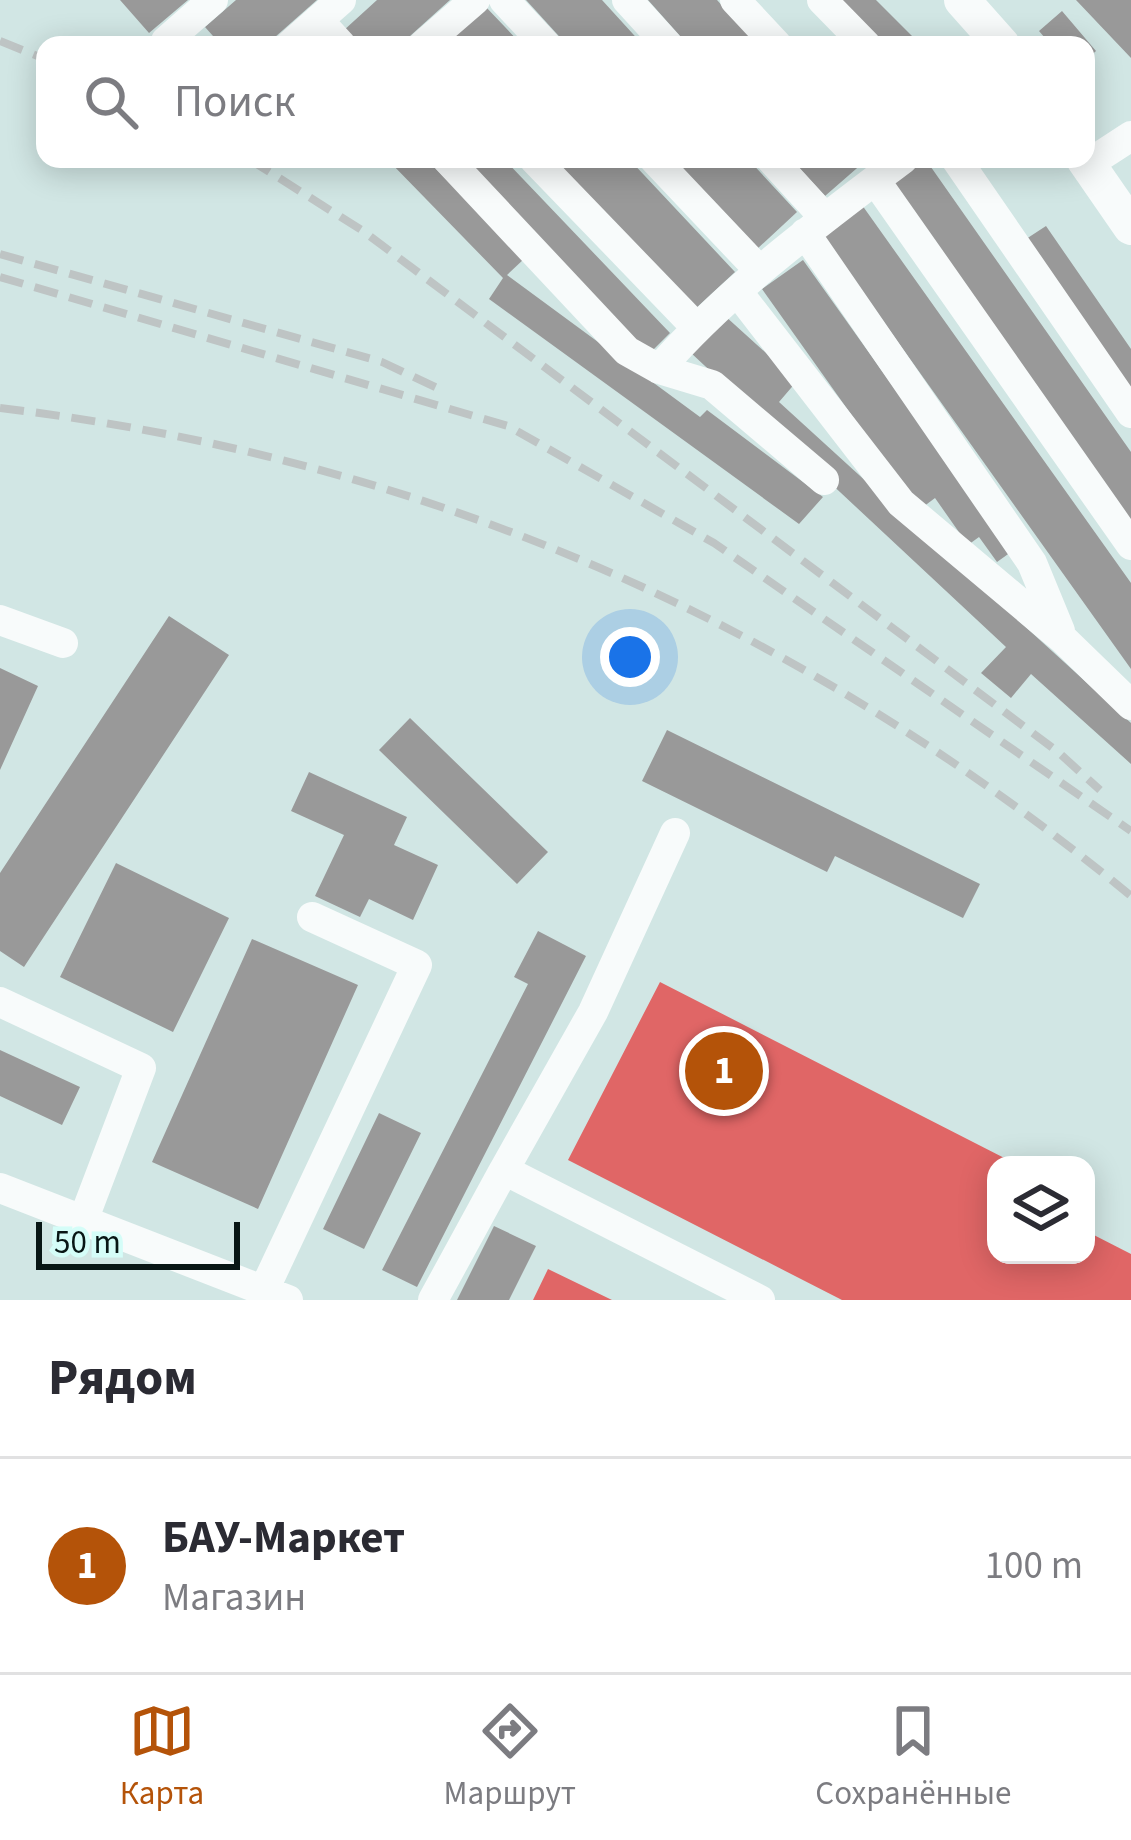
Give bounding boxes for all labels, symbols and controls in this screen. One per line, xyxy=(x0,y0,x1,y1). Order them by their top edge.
search box xyxy=(36,36,1095,168)
icon: search xyxy=(78,69,144,135)
text: Поиск xyxy=(174,70,296,134)
your location xyxy=(600,627,660,687)
pin: 1 xyxy=(685,1026,763,1116)
map controls xyxy=(987,1156,1095,1264)
button: layers xyxy=(987,1156,1095,1264)
scale bar xyxy=(36,1216,240,1269)
text: 50 m xyxy=(54,1219,121,1266)
text: Рядом xyxy=(48,1342,197,1414)
text: БАУ-Маркет xyxy=(162,1506,405,1570)
text: 1 xyxy=(77,1538,97,1594)
text: 100 m xyxy=(985,1538,1083,1594)
text: Магазин xyxy=(162,1570,306,1626)
tab: Карта xyxy=(120,1698,204,1817)
tab: Маршрут xyxy=(444,1698,576,1817)
tab: Сохранённые xyxy=(815,1698,1011,1817)

